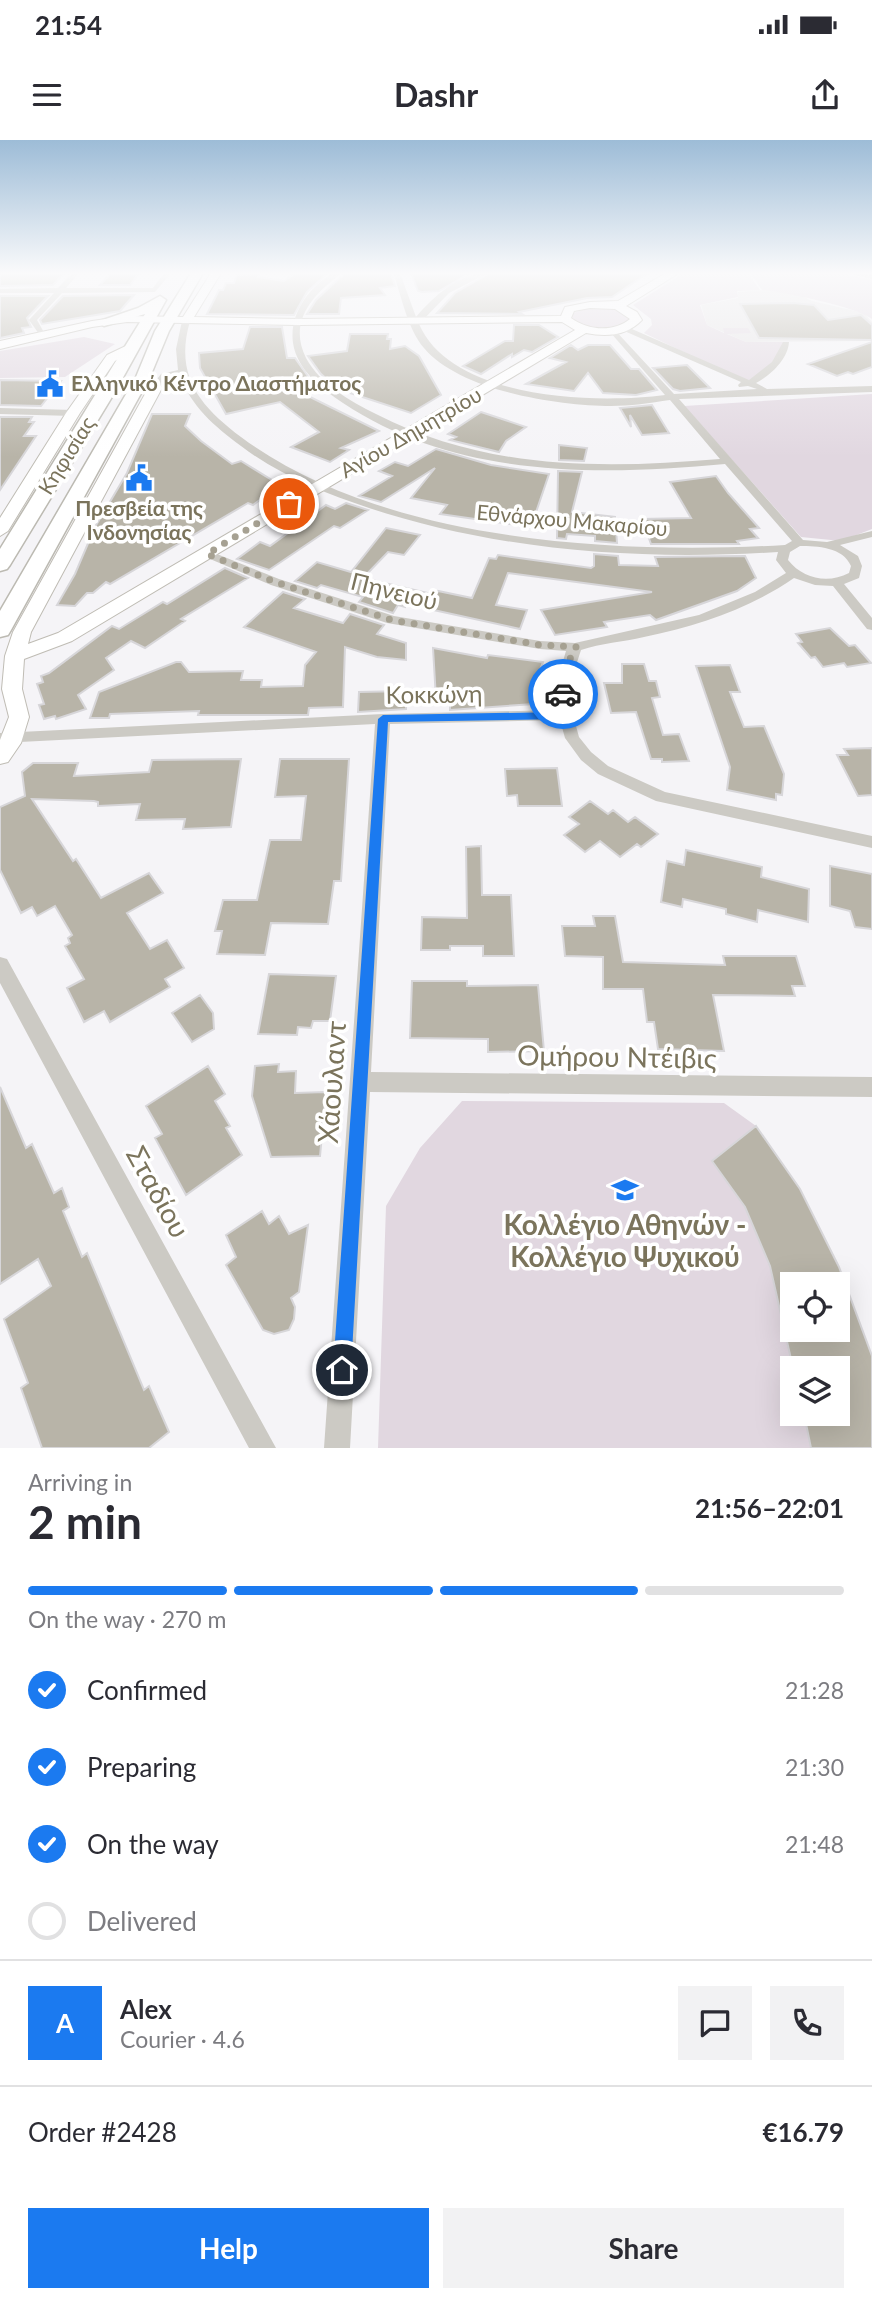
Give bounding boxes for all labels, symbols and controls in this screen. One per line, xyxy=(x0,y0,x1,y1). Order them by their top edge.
text: 21:54 xyxy=(35,9,102,41)
text: Dashr xyxy=(394,75,478,114)
icon: menu xyxy=(28,76,66,114)
icon: share xyxy=(806,76,844,114)
public building icon: Ελληνικό Κέντρο Διαστήματος xyxy=(35,369,65,399)
place label: Ελληνικό Κέντρο Διαστήματος xyxy=(71,370,361,395)
street label: Αγίου Δημητρίου xyxy=(335,381,485,482)
street label: Κηφισίας xyxy=(32,411,100,499)
public building icon: Πρεσβεία της Ινδονησίας xyxy=(124,463,154,493)
pin xyxy=(259,474,319,534)
icon: bag xyxy=(270,485,308,523)
place label: Πρεσβεία της Ινδονησίας xyxy=(75,495,203,544)
street label: Εθνάρχου Μακαρίου xyxy=(476,499,669,540)
street label: Πηνειού xyxy=(348,566,441,615)
courier xyxy=(528,659,598,729)
icon: car xyxy=(544,675,582,713)
street label: Κοκκώνη xyxy=(385,678,483,709)
street label: Χάουλαντ xyxy=(310,1019,352,1144)
street label: Ομήρου Ντέιβις xyxy=(517,1037,717,1075)
street label: Σταδίου xyxy=(120,1140,198,1243)
school or university icon: Κολλέγιο Αθηνών - Κολλέγιο Ψυχικού xyxy=(610,1175,640,1205)
place label: Κολλέγιο Αθηνών - Κολλέγιο Ψυχικού xyxy=(504,1207,746,1273)
map controls xyxy=(780,1272,850,1426)
button: locate xyxy=(780,1272,850,1342)
pin xyxy=(312,1340,372,1400)
icon: home xyxy=(323,1351,361,1389)
button: layers xyxy=(780,1356,850,1426)
text: Arriving in xyxy=(28,1468,132,1496)
text: 21:56–22:01 xyxy=(695,1492,844,1524)
text: 2 min xyxy=(28,1494,142,1549)
text: On the way · 270 m xyxy=(28,1605,227,1633)
icon: check xyxy=(28,1671,66,1709)
text: Confirmed xyxy=(87,1674,207,1706)
text: 21:28 xyxy=(785,1676,844,1704)
icon: check xyxy=(28,1748,66,1786)
text: Preparing xyxy=(87,1751,196,1783)
text: 21:30 xyxy=(785,1753,844,1781)
icon: check xyxy=(28,1825,66,1863)
text: On the way xyxy=(87,1828,219,1860)
text: 21:48 xyxy=(785,1830,844,1858)
text: Delivered xyxy=(87,1905,197,1937)
button: chat xyxy=(678,1986,752,2060)
button: phone xyxy=(770,1986,844,2060)
text: Alex xyxy=(120,1993,172,2025)
text: A xyxy=(56,2007,74,2039)
text: Courier · 4.6 xyxy=(120,2025,245,2053)
text: Order #2428 xyxy=(28,2116,177,2148)
text: €16.79 xyxy=(762,2116,844,2148)
button: Help xyxy=(28,2208,429,2288)
button: Share xyxy=(443,2208,844,2288)

